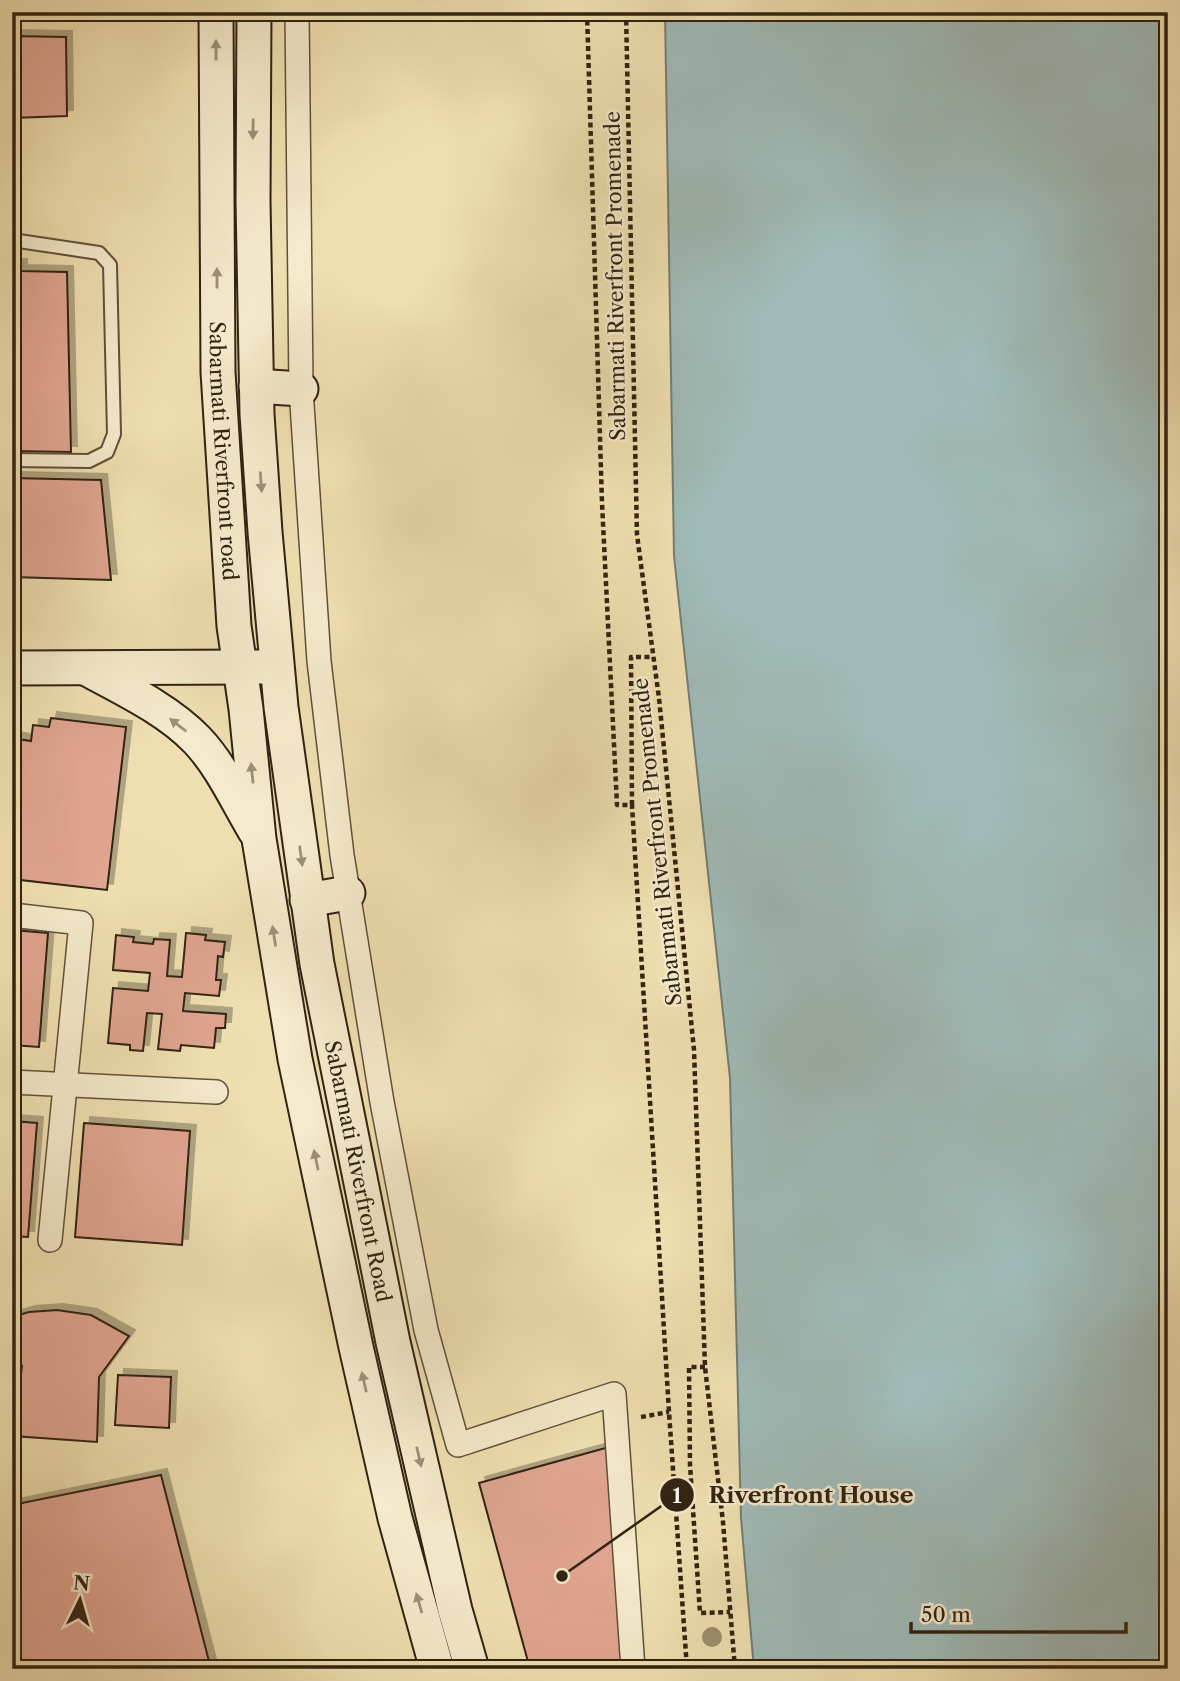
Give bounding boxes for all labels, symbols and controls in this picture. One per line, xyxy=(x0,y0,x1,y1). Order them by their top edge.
one-way arrow xyxy=(210,39,222,61)
street label: Sabarmati Riverfront Promenade xyxy=(600,111,630,441)
one-way arrow xyxy=(247,119,259,141)
one-way arrow xyxy=(211,266,223,288)
street label: Sabarmati Riverfront road xyxy=(205,321,244,581)
one-way arrow xyxy=(256,471,267,493)
street label: Sabarmati Riverfront Promenade xyxy=(627,677,687,1007)
one-way arrow xyxy=(169,718,187,732)
one-way arrow xyxy=(247,762,258,784)
one-way arrow xyxy=(296,845,307,867)
one-way arrow xyxy=(268,925,279,947)
street label: Sabarmati Riverfront Road xyxy=(320,1038,397,1305)
one-way arrow xyxy=(311,1149,322,1171)
one-way arrow xyxy=(358,1371,369,1393)
one-way arrow xyxy=(414,1446,425,1468)
callout: Riverfront House xyxy=(660,1473,928,1517)
text: Riverfront House xyxy=(709,1481,914,1509)
text: 1 xyxy=(672,1483,682,1508)
north arrow xyxy=(46,1566,116,1636)
text: N xyxy=(72,1571,91,1596)
scale bar xyxy=(911,1590,1126,1634)
one-way arrow xyxy=(413,1592,424,1614)
text: 50 m xyxy=(921,1602,971,1627)

